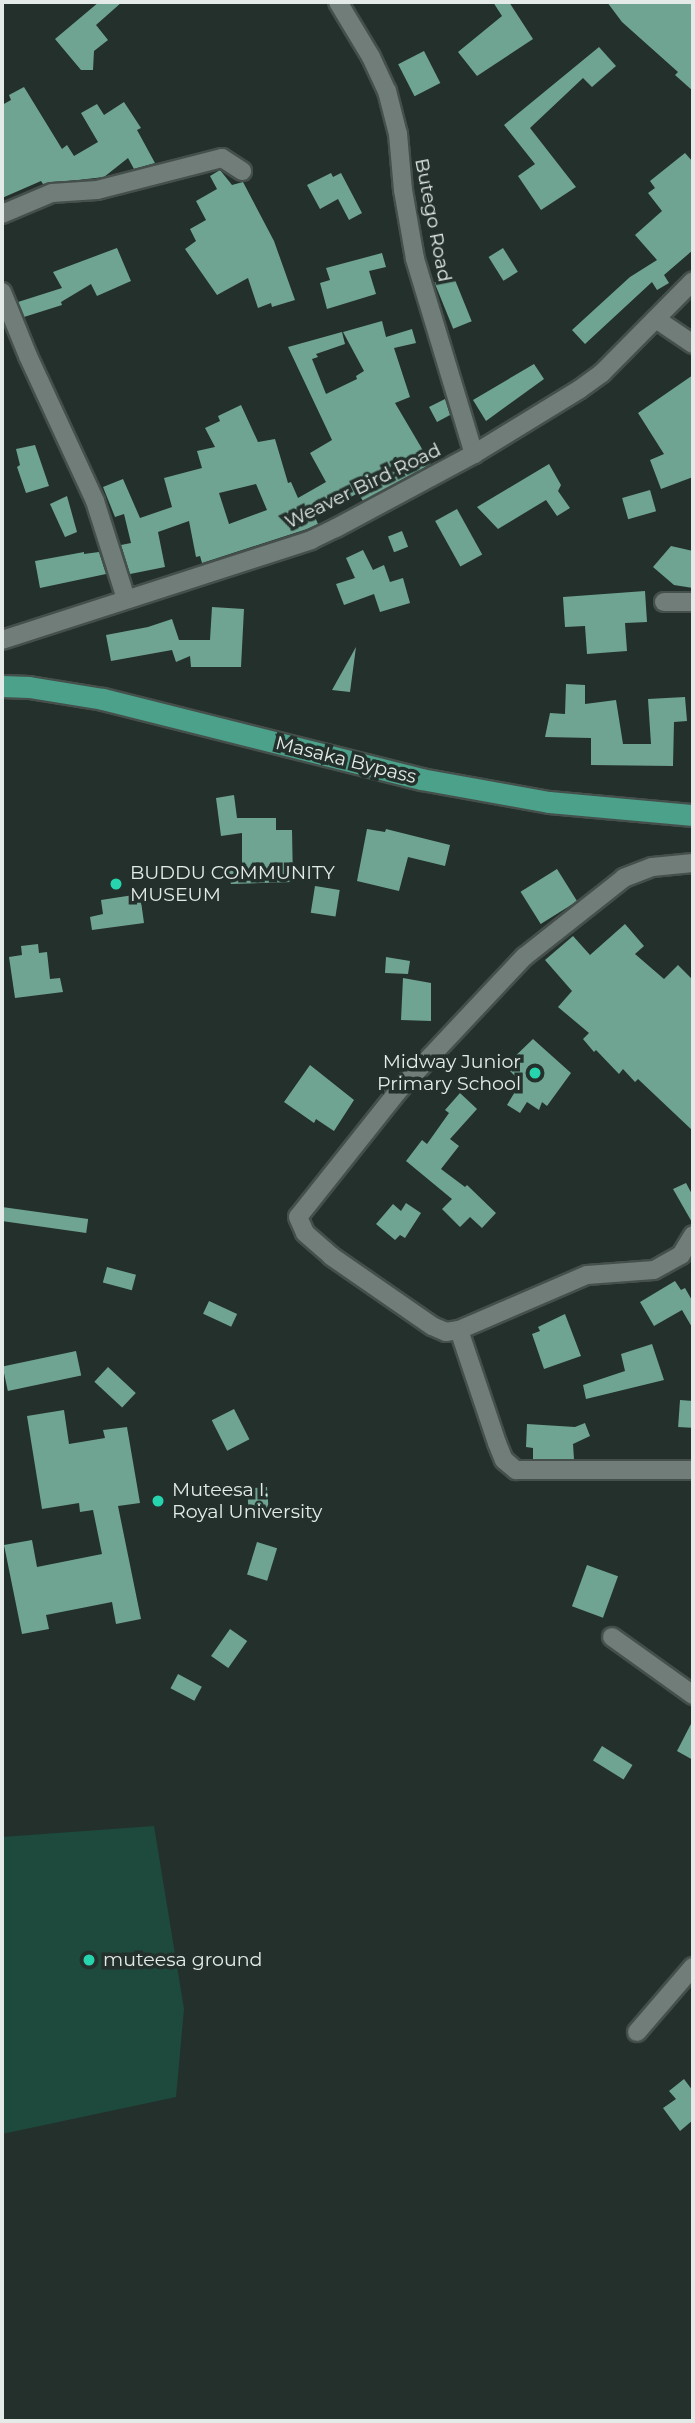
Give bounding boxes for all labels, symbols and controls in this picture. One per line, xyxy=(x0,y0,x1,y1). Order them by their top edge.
street label: Butego Road xyxy=(410,156,456,284)
street label: Weaver Bird Road xyxy=(281,438,445,534)
street label: Masaka Bypass xyxy=(273,731,419,789)
place label: BUDDU COMMUNITY MUSEUM xyxy=(130,862,335,906)
marker: BUDDU COMMUNITY MUSEUM xyxy=(108,876,124,892)
place label: Midway Junior Primary School xyxy=(377,1051,521,1095)
marker: Midway Junior Primary School xyxy=(527,1065,543,1081)
place label: Muteesa I. Royal University xyxy=(172,1479,322,1523)
marker: Muteesa I. Royal University xyxy=(150,1493,166,1509)
place label: muteesa ground xyxy=(103,1949,262,1971)
marker: muteesa ground xyxy=(81,1952,97,1968)

